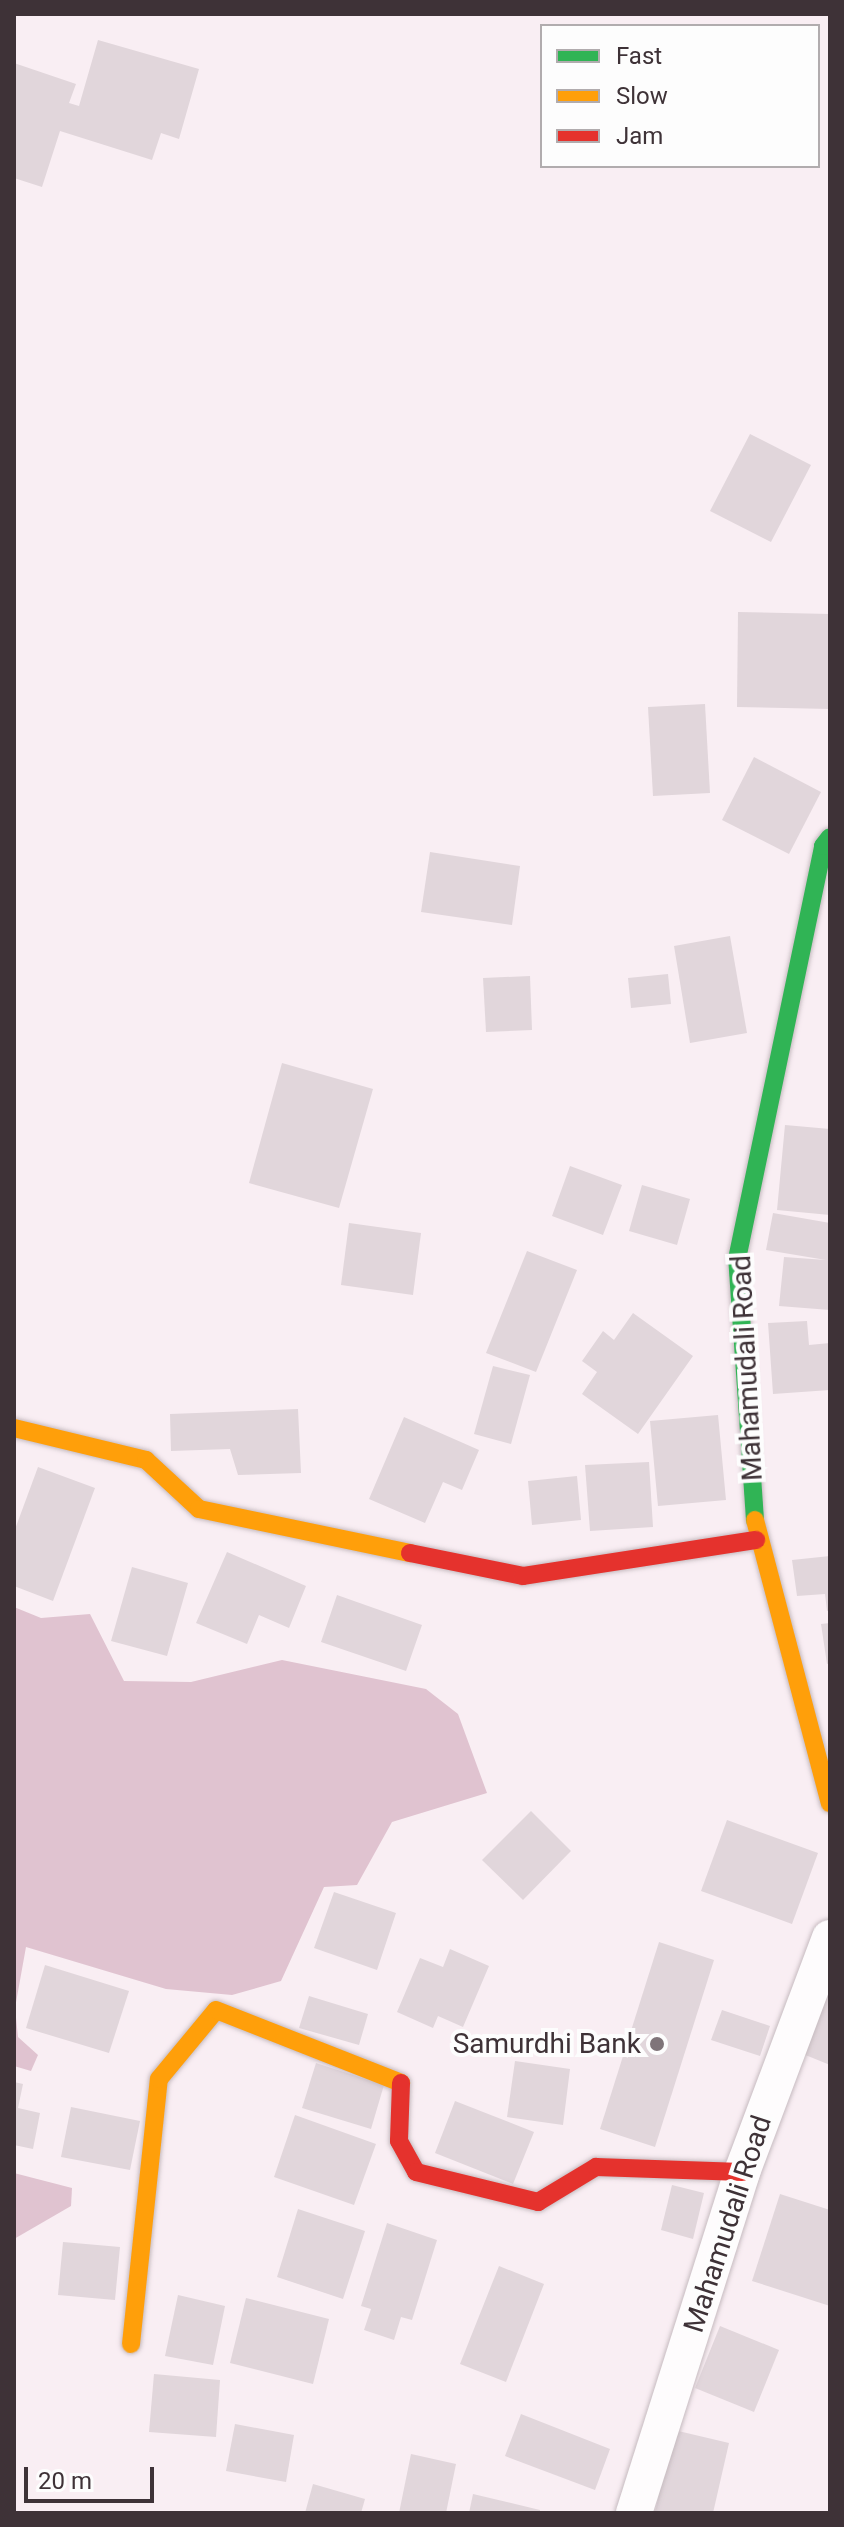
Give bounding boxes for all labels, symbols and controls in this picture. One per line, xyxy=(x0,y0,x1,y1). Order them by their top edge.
legend xyxy=(540,24,820,168)
text: Fast xyxy=(616,42,662,70)
text: Slow xyxy=(616,82,668,110)
text: Jam xyxy=(616,122,663,150)
street label: Mahamudali Road xyxy=(724,1254,770,1482)
place label: Samurdhi Bank xyxy=(453,2027,641,2061)
marker: Samurdhi Bank xyxy=(648,2035,666,2053)
street label: Mahamudali Road xyxy=(677,2111,779,2337)
scale bar xyxy=(28,2451,158,2501)
text: 20 m xyxy=(38,2467,92,2495)

